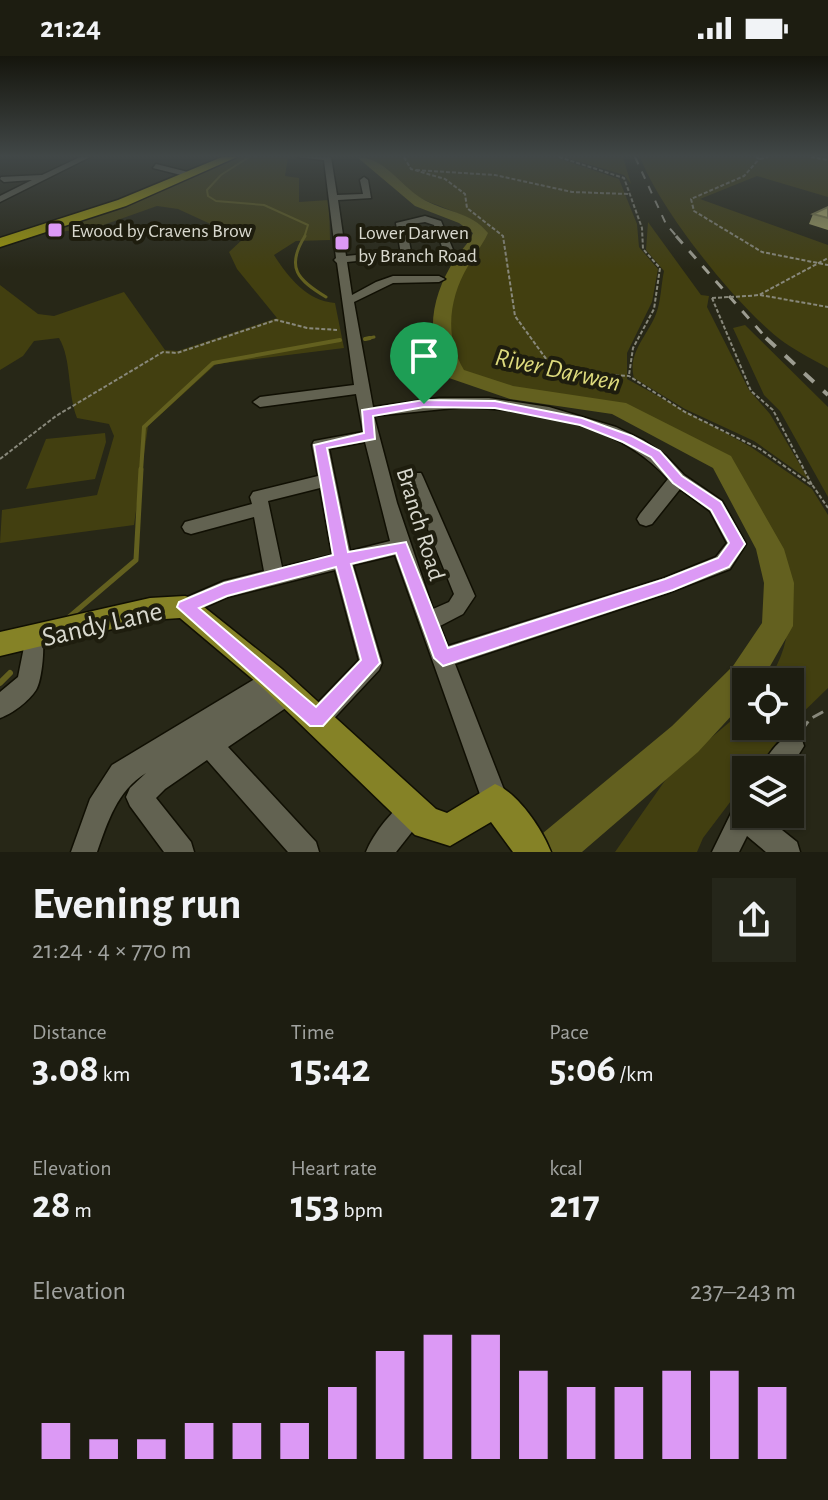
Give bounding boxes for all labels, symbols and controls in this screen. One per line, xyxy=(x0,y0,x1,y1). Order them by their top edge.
text: 21:24 xyxy=(40,13,101,43)
marker: Ewood by Cravens Brow xyxy=(46,221,64,239)
place label: Ewood by Cravens Brow xyxy=(71,221,253,241)
place label: Lower Darwen by Branch Road xyxy=(358,223,477,266)
marker: Lower Darwen by Branch Road xyxy=(333,234,351,252)
pin xyxy=(390,322,458,404)
icon: arrive xyxy=(402,334,446,378)
water label: River Darwen xyxy=(493,344,623,396)
street label: Branch Road xyxy=(391,465,449,584)
street label: Sandy Lane xyxy=(40,598,165,652)
map controls xyxy=(732,668,804,828)
button: locate xyxy=(732,668,804,740)
button: layers xyxy=(732,756,804,828)
button: share xyxy=(712,878,796,962)
text: Evening run xyxy=(32,883,241,927)
text: 21:24 · 4 × 770 m xyxy=(32,937,192,963)
text: Distance xyxy=(32,1021,107,1043)
text: Time xyxy=(291,1021,335,1043)
text: Pace xyxy=(549,1021,589,1043)
text: 3.08 xyxy=(32,1049,99,1089)
text: 15:42 xyxy=(291,1049,370,1089)
text: 5:06 xyxy=(549,1049,616,1089)
text: km xyxy=(99,1063,130,1085)
text: /km xyxy=(616,1063,654,1085)
text: Elevation xyxy=(32,1157,112,1179)
text: Heart rate xyxy=(291,1157,377,1179)
text: kcal xyxy=(549,1157,583,1179)
text: 28 xyxy=(32,1185,71,1225)
text: 153 xyxy=(291,1185,340,1225)
text: 217 xyxy=(549,1185,600,1225)
text: m xyxy=(71,1199,92,1221)
text: bpm xyxy=(340,1199,383,1221)
text: Elevation xyxy=(32,1278,126,1304)
text: 237–243 m xyxy=(690,1278,796,1304)

